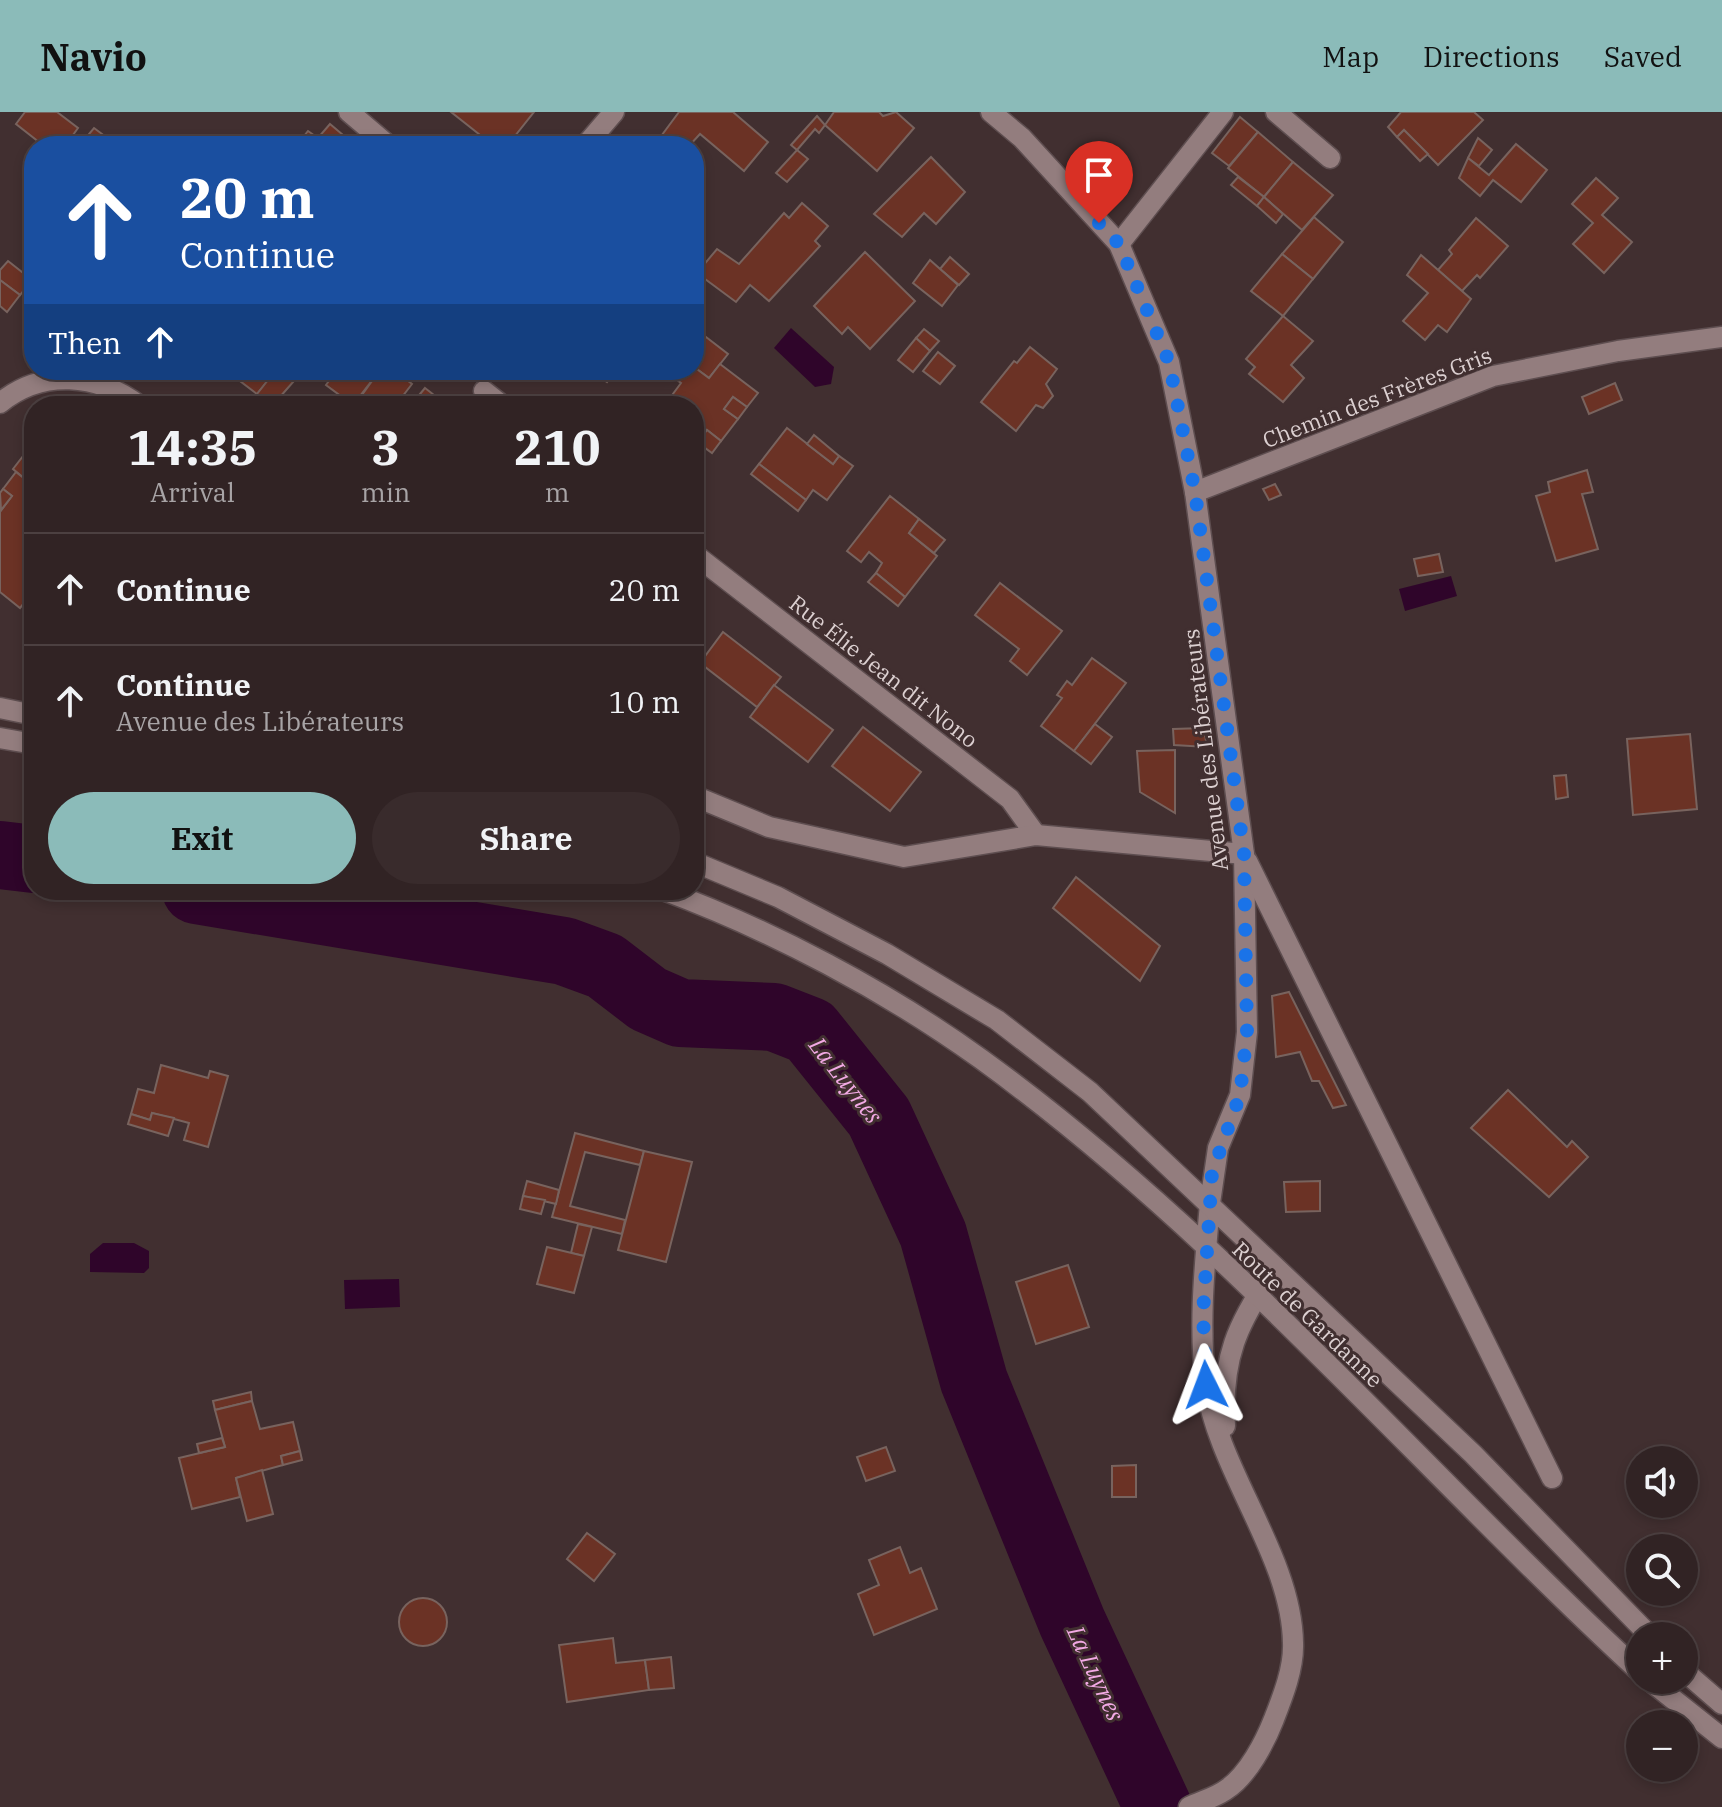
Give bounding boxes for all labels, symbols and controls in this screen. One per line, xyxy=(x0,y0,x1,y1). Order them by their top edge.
text: Navio xyxy=(40,32,147,81)
text: Map xyxy=(1322,38,1379,75)
text: Directions xyxy=(1423,38,1560,75)
text: Saved xyxy=(1604,38,1682,75)
pin xyxy=(1065,141,1133,223)
icon: arrive xyxy=(1077,153,1121,197)
text: 20 m xyxy=(180,161,315,233)
icon: ahead xyxy=(48,168,152,272)
text: Continue xyxy=(180,231,335,278)
icon: ahead xyxy=(138,320,182,364)
text: Then xyxy=(48,323,122,362)
street label: Chemin des Frères Gris xyxy=(1258,340,1496,454)
text: 14:35 xyxy=(128,416,257,478)
text: 3 xyxy=(371,416,400,478)
text: 210 xyxy=(514,416,600,478)
text: Arrival xyxy=(150,475,235,509)
text: min xyxy=(361,475,410,509)
text: m xyxy=(545,475,570,509)
icon: ahead xyxy=(48,567,92,611)
text: Continue xyxy=(116,570,251,609)
text: 20 m xyxy=(608,570,680,609)
street label: Rue Élie Jean dit Nono xyxy=(784,588,984,754)
street label: Avenue des Libérateurs xyxy=(1176,627,1234,873)
text: Continue xyxy=(116,665,251,704)
icon: ahead xyxy=(48,679,92,723)
text: 10 m xyxy=(608,682,680,721)
text: Avenue des Libérateurs xyxy=(116,704,404,738)
button: Exit xyxy=(48,792,356,884)
button: Share xyxy=(372,792,680,884)
water label: La Luynes xyxy=(802,1029,890,1130)
street label: Route de Gardanne xyxy=(1227,1235,1389,1393)
position arrow xyxy=(1164,1343,1248,1427)
map controls xyxy=(1626,1446,1698,1782)
button: sound xyxy=(1626,1446,1698,1518)
button: search xyxy=(1626,1534,1698,1606)
water label: La Luynes xyxy=(1060,1619,1132,1726)
button: + xyxy=(1626,1622,1698,1694)
button: − xyxy=(1626,1710,1698,1782)

